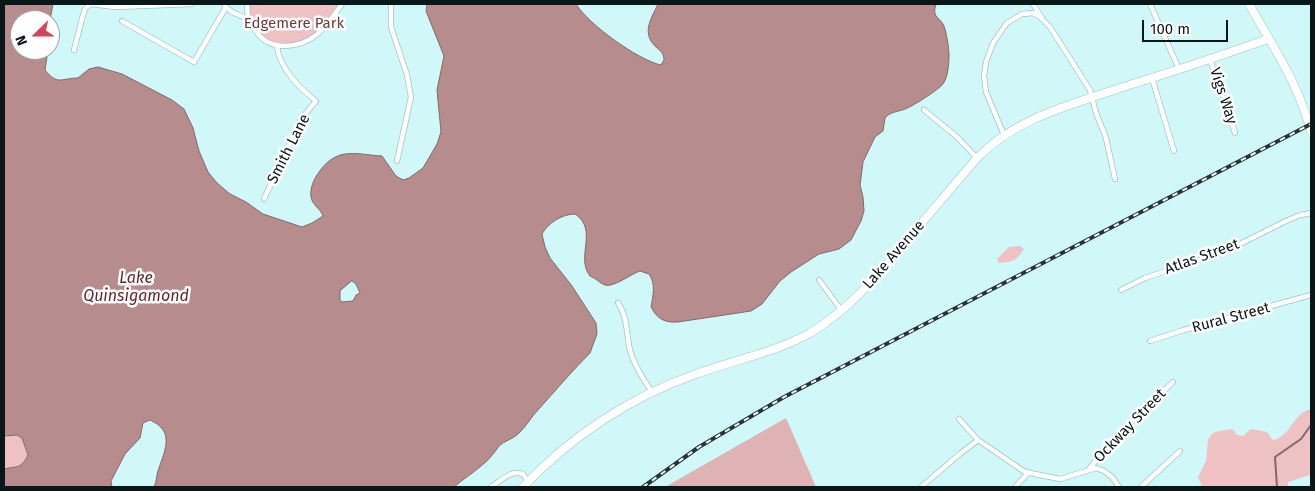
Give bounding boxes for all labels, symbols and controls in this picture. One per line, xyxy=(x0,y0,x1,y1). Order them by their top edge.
north arrow xyxy=(10,10,60,60)
scale bar xyxy=(1145,10,1231,42)
park label: Edgemere Park xyxy=(244,15,344,33)
text: 100 m xyxy=(1150,20,1190,38)
text: N xyxy=(12,33,31,48)
street label: Vigs Way xyxy=(1205,65,1241,127)
street label: Smith Lane xyxy=(264,111,314,187)
street label: Lake Avenue xyxy=(859,217,929,293)
street label: Atlas Street xyxy=(1162,235,1242,279)
water label: Lake Quinsigamond xyxy=(83,269,189,307)
street label: Rural Street xyxy=(1190,299,1272,337)
street label: Ockway Street xyxy=(1090,385,1170,467)

